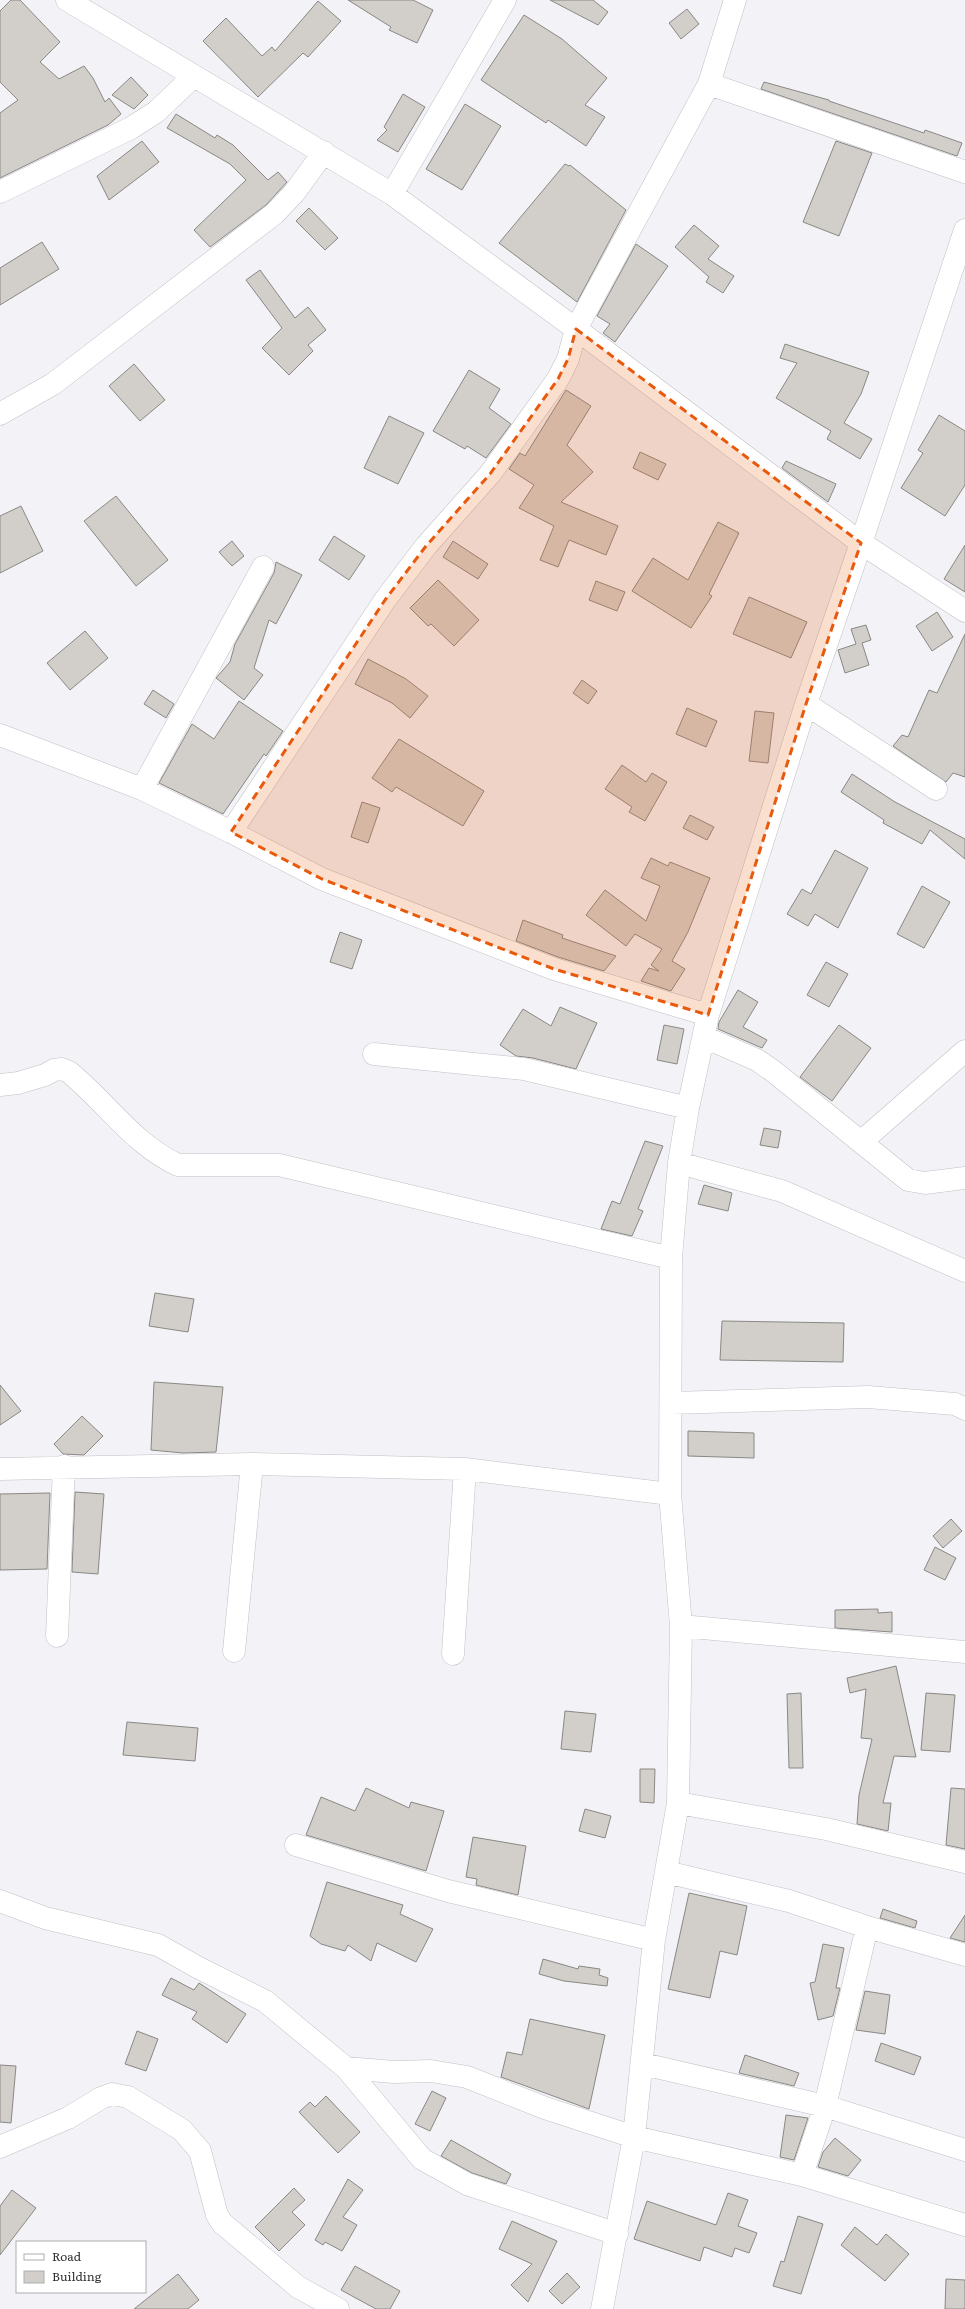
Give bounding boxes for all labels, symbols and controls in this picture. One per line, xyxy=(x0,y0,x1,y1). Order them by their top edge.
legend xyxy=(16,2241,146,2293)
text: Road xyxy=(52,2247,82,2265)
text: Building xyxy=(52,2267,102,2285)

